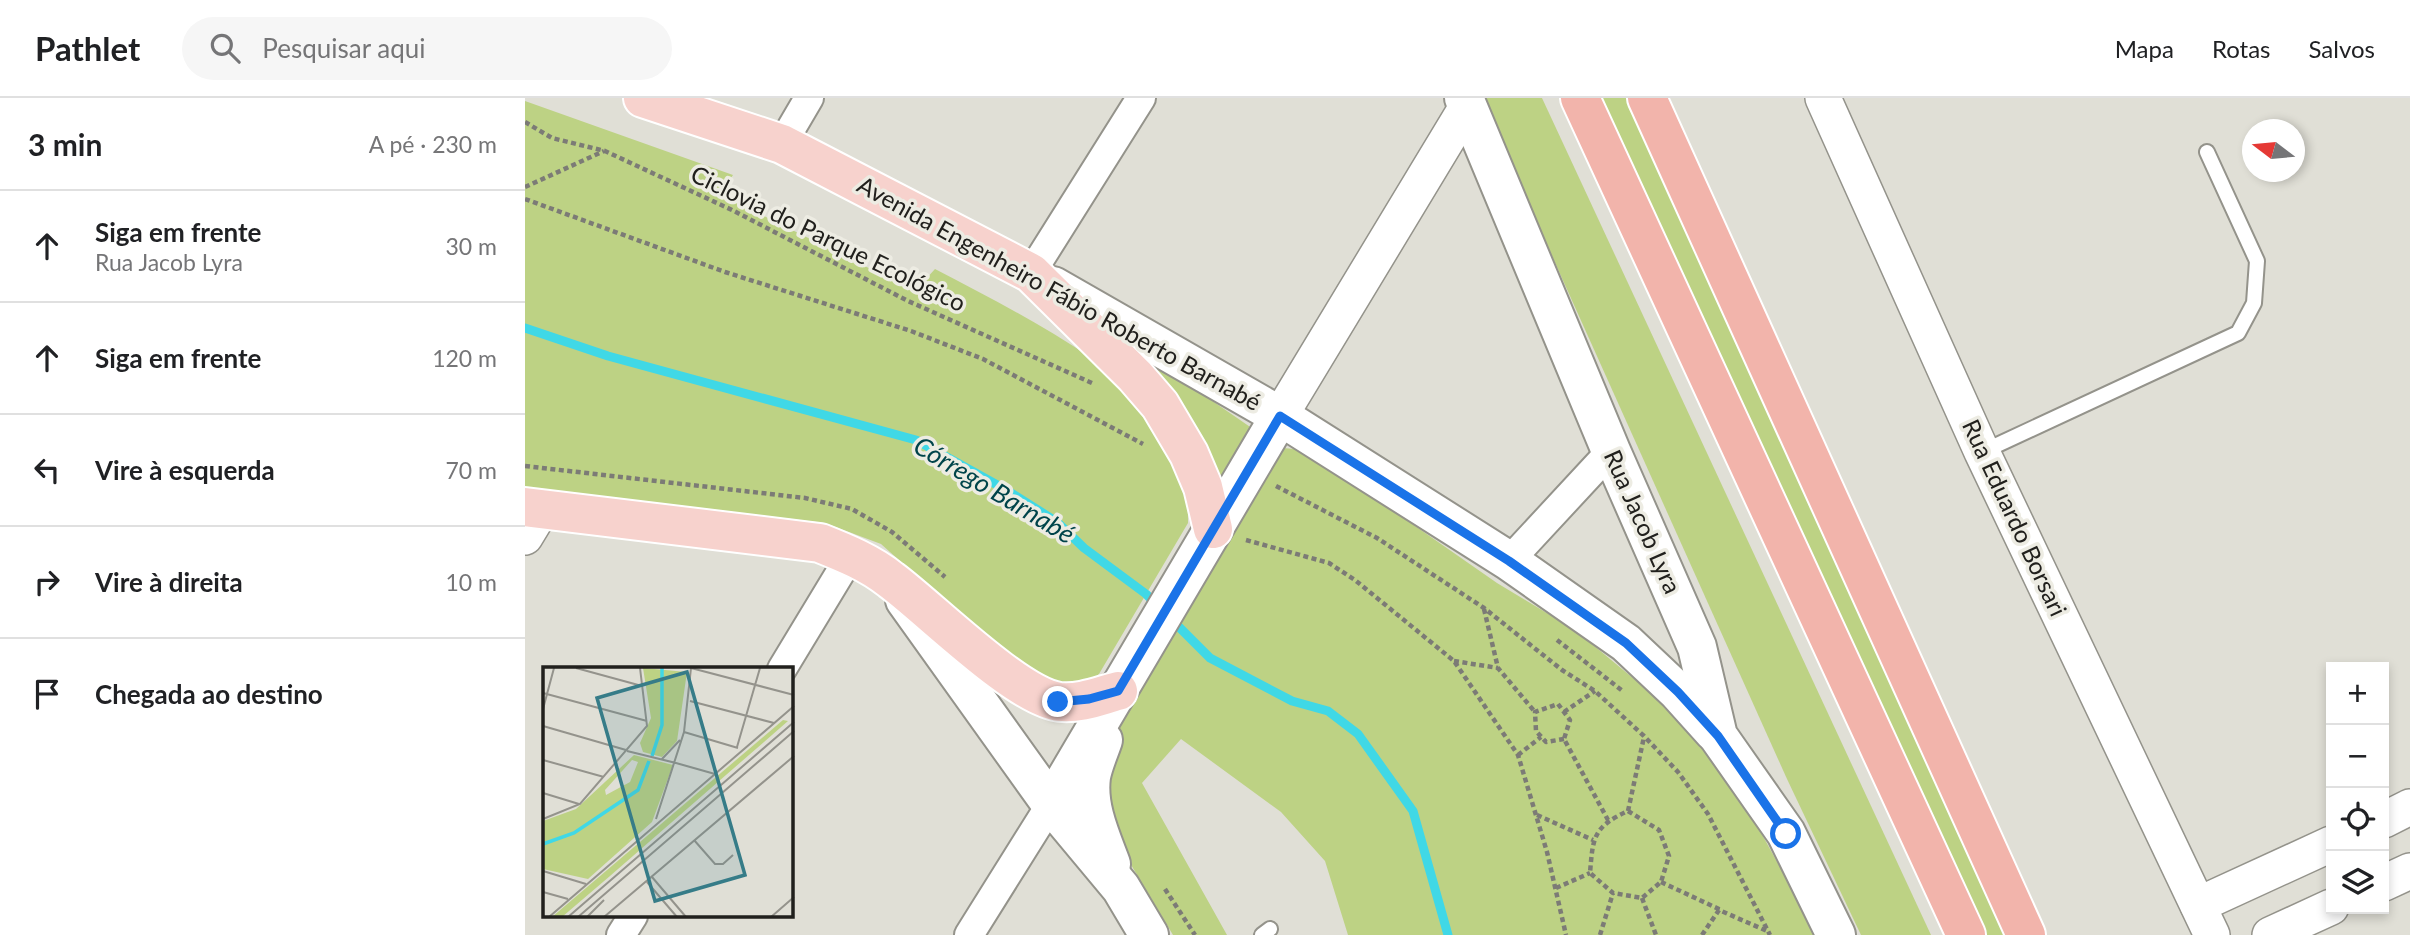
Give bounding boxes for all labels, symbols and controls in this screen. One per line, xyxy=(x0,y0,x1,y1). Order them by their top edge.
search box xyxy=(182,17,672,80)
text: Pathlet xyxy=(35,28,140,68)
icon: search xyxy=(206,29,244,67)
text: Pesquisar aqui xyxy=(262,32,425,64)
text: Mapa xyxy=(2115,34,2174,63)
text: Rotas xyxy=(2212,34,2271,63)
text: Salvos xyxy=(2309,34,2375,63)
north arrow xyxy=(2242,119,2305,182)
text: 3 min xyxy=(28,126,102,162)
text: A pé · 230 m xyxy=(369,130,497,158)
street label: Ciclovia do Parque Ecológico xyxy=(687,158,971,317)
street label: Avenida Engenheiro Fábio Roberto Barnabé xyxy=(853,169,1267,416)
text: Siga em frente xyxy=(95,216,262,248)
icon: ahead xyxy=(28,227,66,265)
text: 30 m xyxy=(446,232,497,260)
text: Rua Jacob Lyra xyxy=(95,248,243,276)
icon: ahead xyxy=(28,339,66,377)
text: Siga em frente xyxy=(95,342,262,374)
text: 120 m xyxy=(432,344,497,372)
street label: Rua Eduardo Borsari xyxy=(1957,414,2074,620)
water label: Córrego Barnabé xyxy=(908,429,1081,550)
street label: Rua Jacob Lyra xyxy=(1599,445,1688,598)
icon: left xyxy=(28,451,66,489)
text: Vire à esquerda xyxy=(95,454,275,486)
text: 70 m xyxy=(446,456,497,484)
icon: right xyxy=(28,563,66,601)
text: Vire à direita xyxy=(95,566,243,598)
text: 10 m xyxy=(446,568,497,596)
map controls xyxy=(2326,662,2389,914)
button: + xyxy=(2326,662,2389,725)
inset map xyxy=(543,667,793,918)
icon: arrive xyxy=(28,675,66,713)
text: Chegada ao destino xyxy=(95,678,323,710)
route end xyxy=(1042,686,1073,717)
button: − xyxy=(2326,725,2389,788)
button: locate xyxy=(2326,788,2389,851)
route start xyxy=(1770,818,1801,849)
button: layers xyxy=(2326,851,2389,914)

